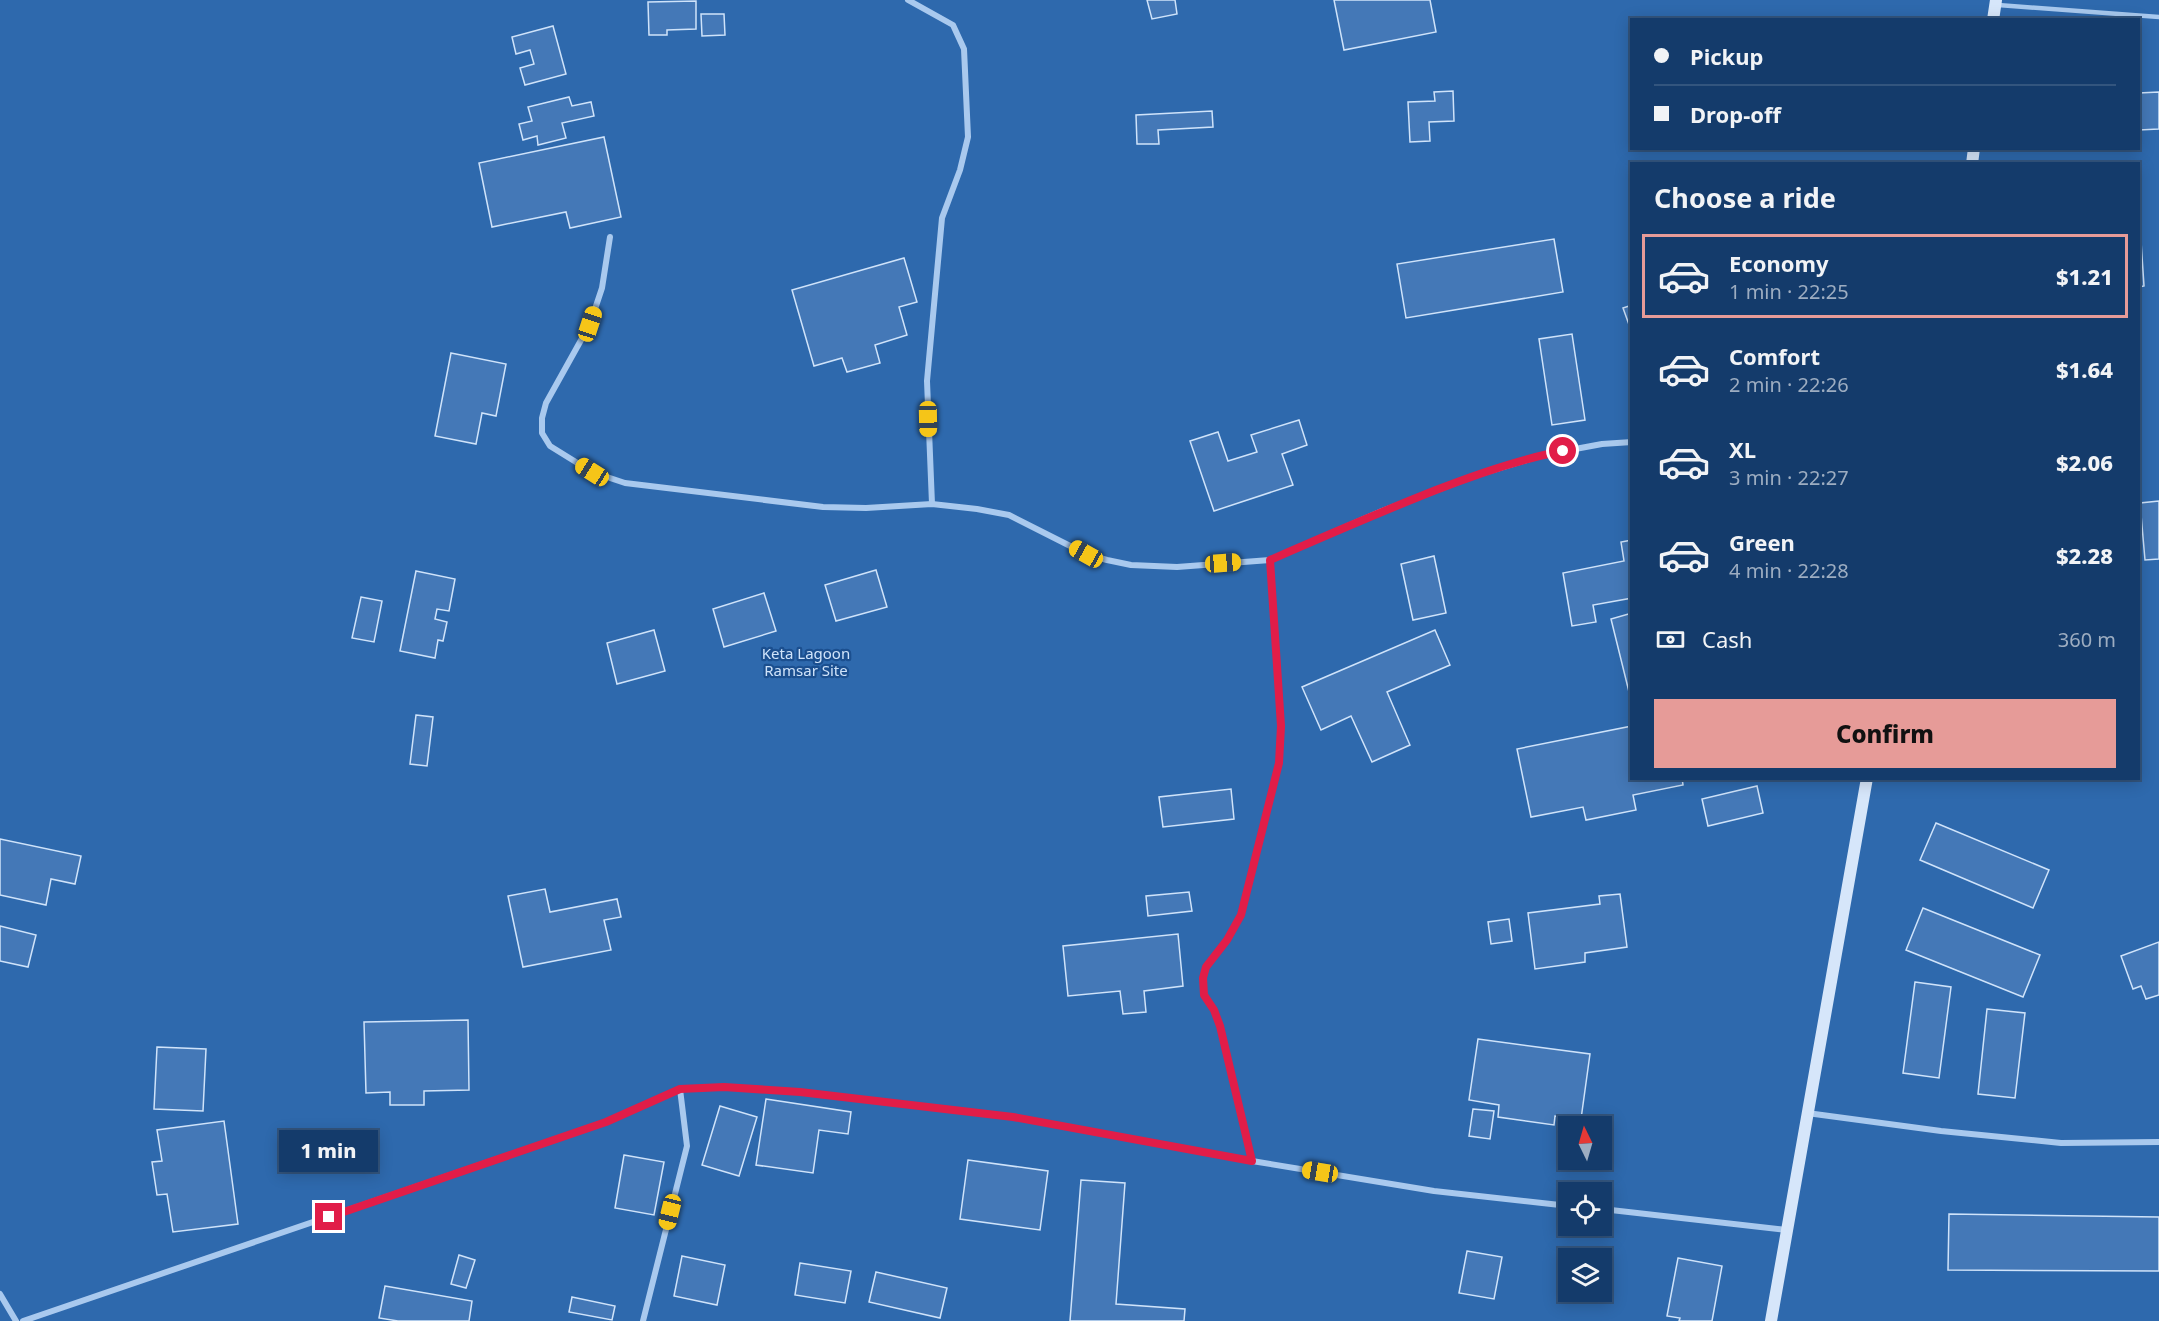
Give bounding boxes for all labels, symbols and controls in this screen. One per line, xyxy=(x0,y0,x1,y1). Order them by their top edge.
text: Pickup xyxy=(1690,41,1763,71)
text: Drop-off xyxy=(1690,99,1781,129)
text: Choose a ride xyxy=(1654,179,1836,216)
text: Economy xyxy=(1729,248,1828,278)
icon: car xyxy=(1657,249,1711,303)
text: $1.21 xyxy=(2056,261,2113,291)
text: 1 min · 22:25 xyxy=(1729,278,1849,305)
car xyxy=(576,304,604,344)
text: Comfort xyxy=(1729,341,1820,371)
icon: car xyxy=(1657,342,1711,396)
text: $1.64 xyxy=(2056,354,2113,384)
text: 2 min · 22:26 xyxy=(1729,371,1849,398)
car xyxy=(919,401,937,437)
text: XL xyxy=(1729,434,1756,464)
icon: car xyxy=(1657,435,1711,489)
route start xyxy=(1549,437,1576,464)
text: $2.06 xyxy=(2056,447,2113,477)
car xyxy=(572,455,612,489)
text: 3 min · 22:27 xyxy=(1729,464,1849,491)
text: Green xyxy=(1729,527,1795,557)
icon: car xyxy=(1657,528,1711,582)
car xyxy=(1066,537,1106,571)
text: $2.28 xyxy=(2056,540,2113,570)
car xyxy=(1204,553,1242,573)
text: 4 min · 22:28 xyxy=(1729,557,1849,584)
icon: cash xyxy=(1654,623,1687,656)
text: Cash xyxy=(1702,624,1752,654)
text: 360 m xyxy=(2058,626,2116,653)
park label: Keta Lagoon Ramsar Site xyxy=(762,643,850,680)
button: Confirm xyxy=(1654,699,2116,768)
north arrow xyxy=(1558,1116,1612,1170)
map controls xyxy=(1558,1116,1612,1302)
callout: 1 min xyxy=(280,1130,378,1172)
text: 1 min xyxy=(301,1137,356,1164)
car xyxy=(1301,1160,1339,1184)
button: locate xyxy=(1558,1182,1612,1236)
car xyxy=(657,1192,683,1232)
route end xyxy=(315,1203,342,1230)
button: layers xyxy=(1558,1248,1612,1302)

